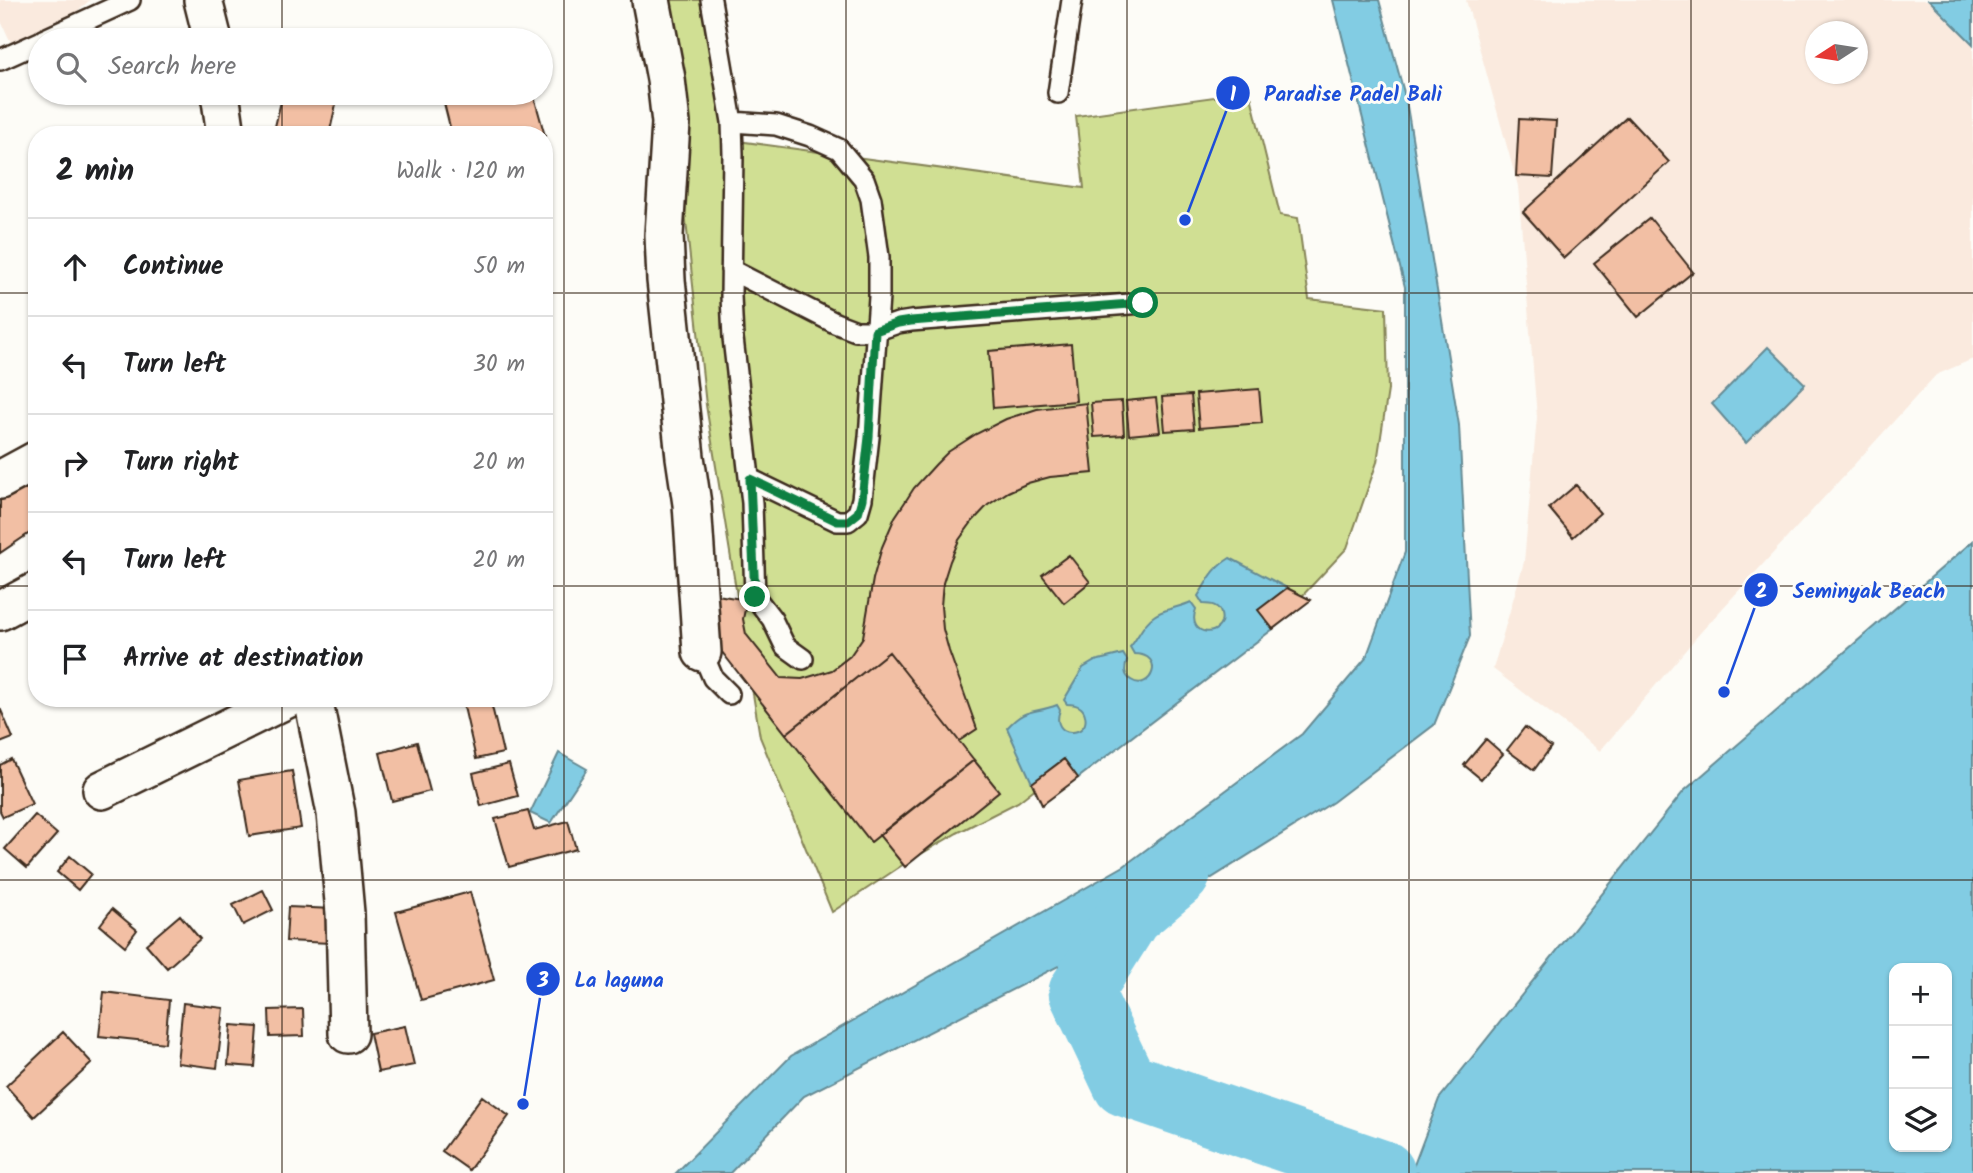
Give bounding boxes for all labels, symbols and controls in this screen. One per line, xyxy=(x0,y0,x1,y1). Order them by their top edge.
north arrow xyxy=(1805,21,1868,84)
search box xyxy=(28,28,553,105)
text: Search here xyxy=(108,46,236,88)
icon: search xyxy=(52,48,90,86)
callout: Paradise Padel Bali xyxy=(1215,72,1456,114)
text: 1 xyxy=(1230,79,1237,112)
text: Paradise Padel Bali xyxy=(1264,79,1442,112)
text: 2 min xyxy=(56,148,134,196)
text: Walk · 120 m xyxy=(396,154,525,190)
text: Continue xyxy=(123,246,224,288)
icon: ahead xyxy=(56,248,94,286)
text: 50 m xyxy=(474,249,525,285)
route start xyxy=(1127,287,1158,318)
text: Turn left xyxy=(123,344,226,386)
icon: left xyxy=(56,346,94,384)
text: 30 m xyxy=(473,347,525,383)
text: Turn right xyxy=(123,442,239,484)
icon: right xyxy=(56,444,94,482)
text: 20 m xyxy=(473,445,525,481)
text: Turn left xyxy=(123,540,226,582)
icon: left xyxy=(56,542,94,580)
text: 20 m xyxy=(473,543,525,579)
callout: Seminyak Beach xyxy=(1744,569,1959,611)
text: 2 xyxy=(1755,576,1767,609)
text: Seminyak Beach xyxy=(1793,576,1945,609)
route end xyxy=(739,581,770,612)
text: Arrive at destination xyxy=(123,638,363,680)
icon: arrive xyxy=(56,640,94,678)
callout: La laguna xyxy=(525,958,678,1000)
map controls xyxy=(1889,963,1952,1152)
button: + xyxy=(1889,963,1952,1026)
text: 3 xyxy=(536,965,549,998)
text: La laguna xyxy=(574,965,664,998)
button: − xyxy=(1889,1026,1952,1089)
button: layers xyxy=(1889,1089,1952,1152)

